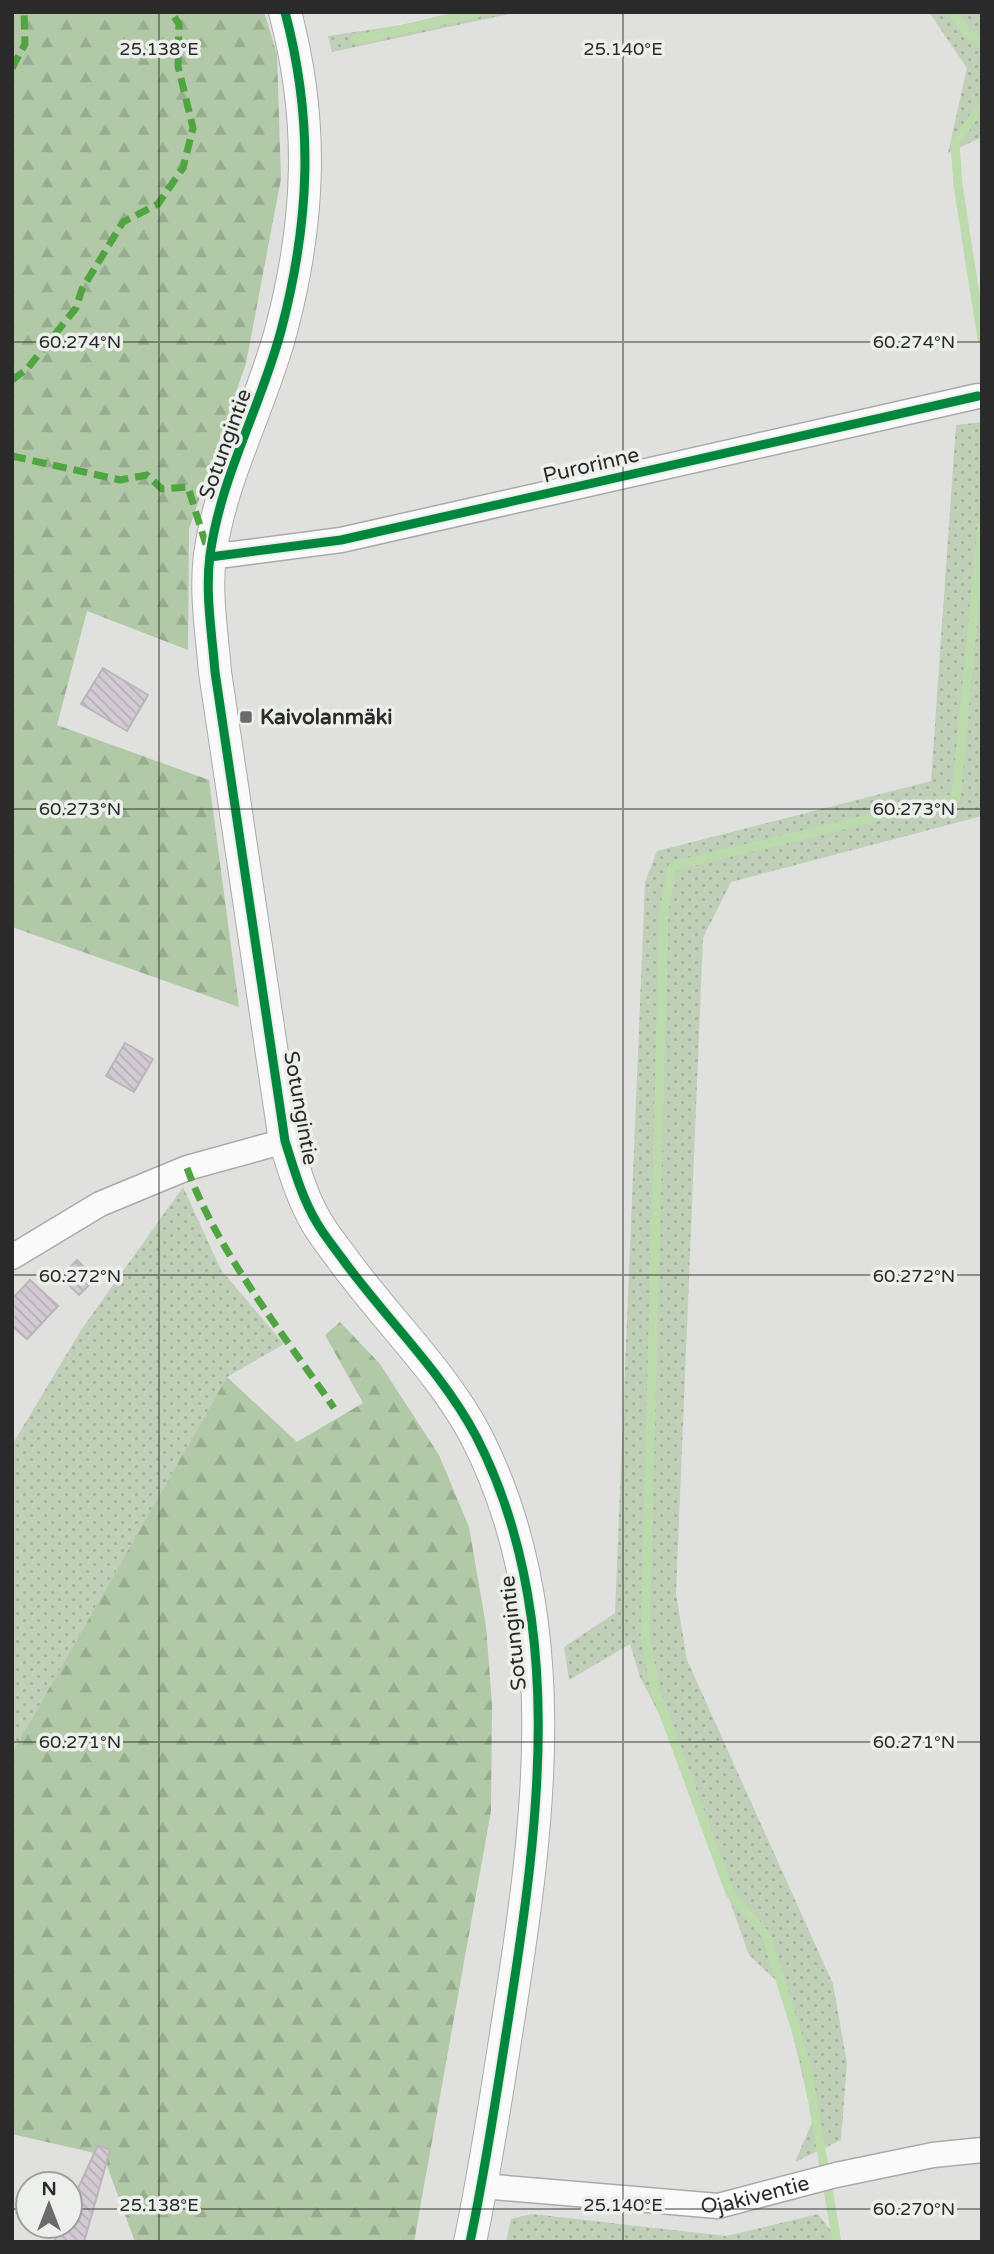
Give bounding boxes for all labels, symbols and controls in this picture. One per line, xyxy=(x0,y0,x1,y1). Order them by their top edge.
text: 25.138°E xyxy=(119,38,199,60)
text: 25.140°E xyxy=(583,38,663,60)
text: 60.274°N xyxy=(39,331,121,353)
text: 60.274°N xyxy=(873,331,955,353)
street label: Sotungintie xyxy=(194,386,257,503)
street label: Purorinne xyxy=(541,442,642,489)
place label: Kaivolanmäki xyxy=(260,705,392,730)
marker: Kaivolanmäki xyxy=(238,709,254,725)
text: 60.273°N xyxy=(39,798,121,820)
text: 60.273°N xyxy=(873,798,955,820)
street label: Sotungintie xyxy=(278,1049,323,1167)
text: 60.272°N xyxy=(39,1265,121,1287)
text: 60.272°N xyxy=(873,1265,955,1287)
street label: Sotungintie xyxy=(495,1574,532,1692)
text: 60.271°N xyxy=(39,1731,121,1753)
text: 60.271°N xyxy=(873,1731,955,1753)
north arrow xyxy=(14,2170,84,2240)
street label: Ojakiventie xyxy=(699,2171,812,2219)
text: N xyxy=(41,2178,57,2200)
text: 25.138°E xyxy=(119,2194,199,2216)
text: 25.140°E xyxy=(583,2194,663,2216)
text: 60.270°N xyxy=(873,2198,955,2220)

